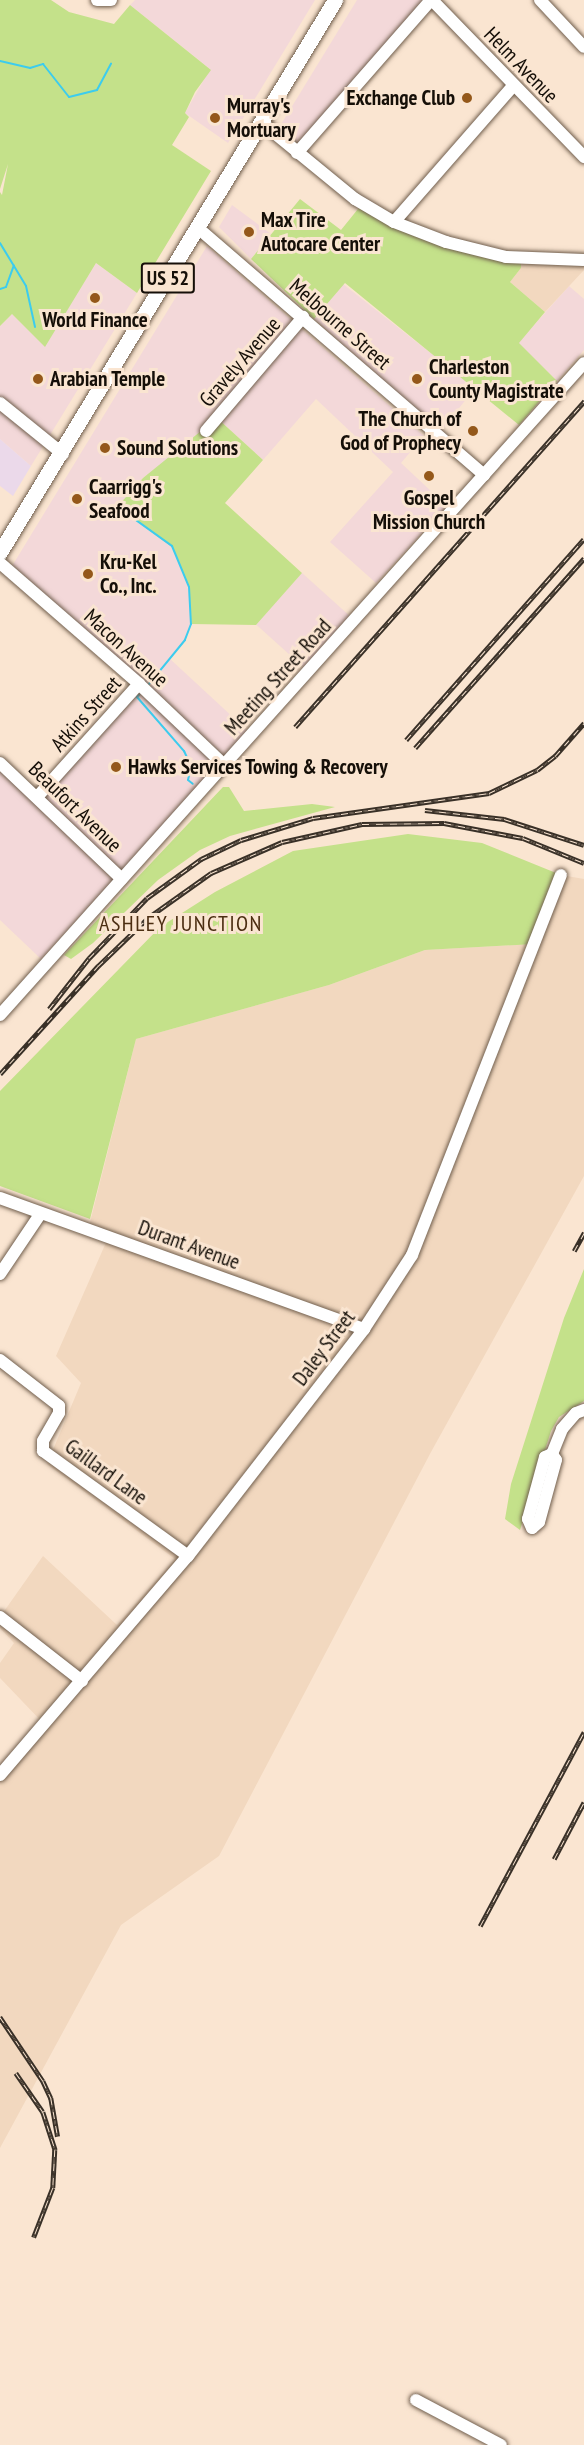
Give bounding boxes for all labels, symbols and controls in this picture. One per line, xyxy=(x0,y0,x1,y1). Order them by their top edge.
street label: Helm Avenue xyxy=(479,22,563,108)
place label: Exchange Club xyxy=(346,85,455,111)
marker: Exchange Club xyxy=(460,91,474,105)
place label: Murray's Mortuary xyxy=(227,93,296,143)
marker: Murray's Mortuary xyxy=(208,111,222,125)
place label: Max Tire Autocare Center xyxy=(261,207,380,257)
marker: Max Tire Autocare Center xyxy=(242,225,256,239)
road number: US 52 xyxy=(140,261,196,295)
street label: Melbourne Street xyxy=(284,273,396,375)
marker: World Finance xyxy=(88,291,102,305)
place label: World Finance xyxy=(42,307,148,333)
street label: Gravely Avenue xyxy=(194,312,286,412)
place label: Charleston County Magistrate xyxy=(429,354,565,404)
place label: Arabian Temple xyxy=(50,366,166,392)
marker: Arabian Temple xyxy=(31,372,45,386)
marker: Charleston County Magistrate xyxy=(410,372,424,386)
place label: The Church of God of Prophecy xyxy=(340,406,461,456)
marker: The Church of God of Prophecy xyxy=(466,424,480,438)
place label: Sound Solutions xyxy=(117,435,238,461)
marker: Sound Solutions xyxy=(98,441,112,455)
marker: Gospel Mission Church xyxy=(422,469,436,483)
place label: Caarrigg's Seafood xyxy=(89,474,162,524)
place label: Gospel Mission Church xyxy=(373,485,485,535)
marker: Caarrigg's Seafood xyxy=(70,492,84,506)
place label: Kru-Kel Co., Inc. xyxy=(100,549,158,599)
marker: Kru-Kel Co., Inc. xyxy=(81,567,95,581)
street label: Macon Avenue xyxy=(79,604,173,692)
street label: Meeting Street Road xyxy=(219,614,337,740)
street label: Atkins Street xyxy=(46,671,126,757)
place label: Hawks Services Towing & Recovery xyxy=(128,754,388,780)
street label: Beaufort Avenue xyxy=(23,756,127,858)
marker: Hawks Services Towing & Recovery xyxy=(109,760,123,774)
district label: ASHLEY JUNCTION xyxy=(99,911,263,937)
street label: Durant Avenue xyxy=(134,1215,244,1275)
street label: Daley Street xyxy=(287,1305,361,1391)
street label: Gaillard Lane xyxy=(60,1434,152,1510)

